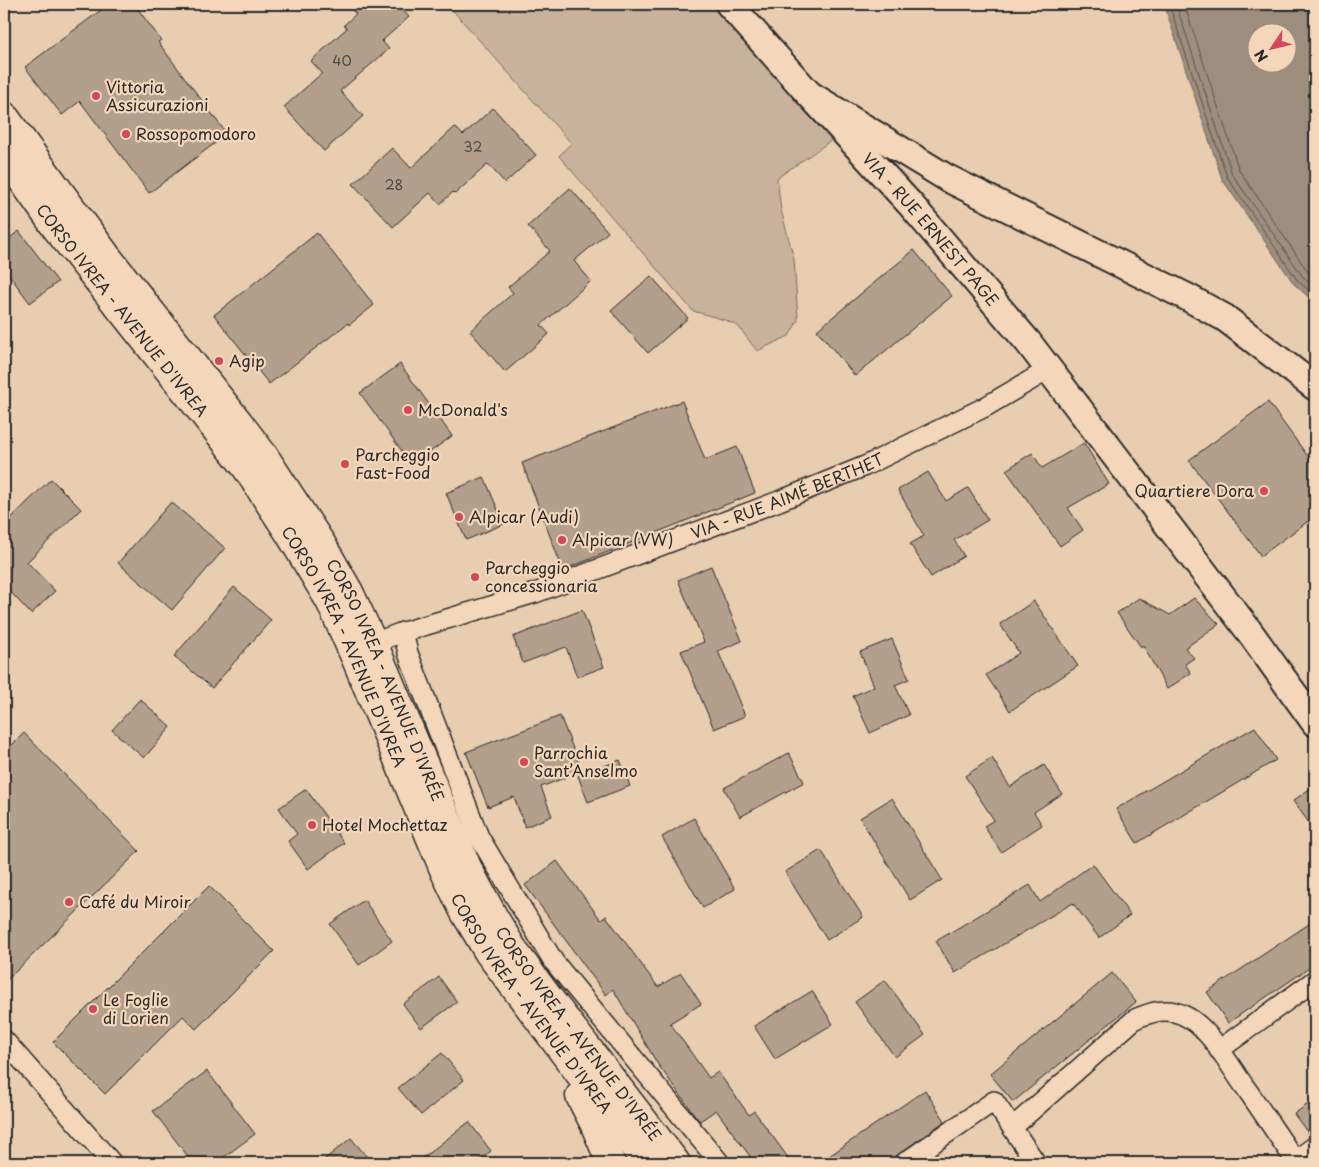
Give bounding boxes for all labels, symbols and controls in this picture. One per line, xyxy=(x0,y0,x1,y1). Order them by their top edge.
north arrow xyxy=(1246,22,1296,72)
text: N xyxy=(1249,45,1273,66)
house number: 40 xyxy=(332,50,352,71)
place label: Vittoria Assicurazioni xyxy=(106,74,209,116)
marker: Vittoria Assicurazioni xyxy=(90,90,102,102)
place label: Rossopomodoro xyxy=(136,121,256,145)
marker: Rossopomodoro xyxy=(120,128,132,140)
house number: 32 xyxy=(464,136,482,157)
street label: VIA - RUE ERNEST PAGE xyxy=(857,147,1005,311)
house number: 28 xyxy=(385,174,403,195)
street label: CORSO IVREA - AVENUE D'IVREA xyxy=(31,198,215,422)
place label: Agip xyxy=(229,348,265,372)
marker: Agip xyxy=(213,355,225,367)
place label: McDonald's xyxy=(418,397,508,421)
marker: McDonald's xyxy=(402,404,414,416)
place label: Parcheggio Fast-Food xyxy=(355,442,440,484)
street label: VIA - RUE AIMÉ BERTHET xyxy=(687,446,888,544)
marker: Parcheggio Fast-Food xyxy=(339,458,351,470)
place label: Quartiere Dora xyxy=(1134,478,1254,502)
marker: Quartiere Dora xyxy=(1258,485,1270,497)
place label: Alpicar (Audi) xyxy=(469,504,579,528)
marker: Alpicar (Audi) xyxy=(453,511,465,523)
street label: CORSO IVREA - AVENUE D'IVREA xyxy=(277,521,413,771)
place label: Alpicar (VW) xyxy=(572,527,673,551)
marker: Alpicar (VW) xyxy=(556,534,568,546)
street label: CORSO IVREA - AVENUE D'IVRÉE xyxy=(321,554,451,805)
place label: Parcheggio concessionaria xyxy=(485,555,598,597)
marker: Parcheggio concessionaria xyxy=(469,571,481,583)
place label: Parrochia Sant’Anselmo xyxy=(534,740,638,782)
marker: Parrochia Sant’Anselmo xyxy=(518,756,530,768)
place label: Hotel Mochettaz xyxy=(322,812,448,836)
marker: Hotel Mochettaz xyxy=(306,819,318,831)
place label: Café du Miroir xyxy=(79,889,192,913)
street label: CORSO IVREA - AVENUE D'IVREA xyxy=(446,889,619,1118)
marker: Café du Miroir xyxy=(63,896,75,908)
street label: CORSO IVREA - AVENUE D'IVRÉE xyxy=(491,921,668,1146)
place label: Le Foglie di Lorien xyxy=(103,987,169,1029)
marker: Le Foglie di Lorien xyxy=(87,1003,99,1015)

